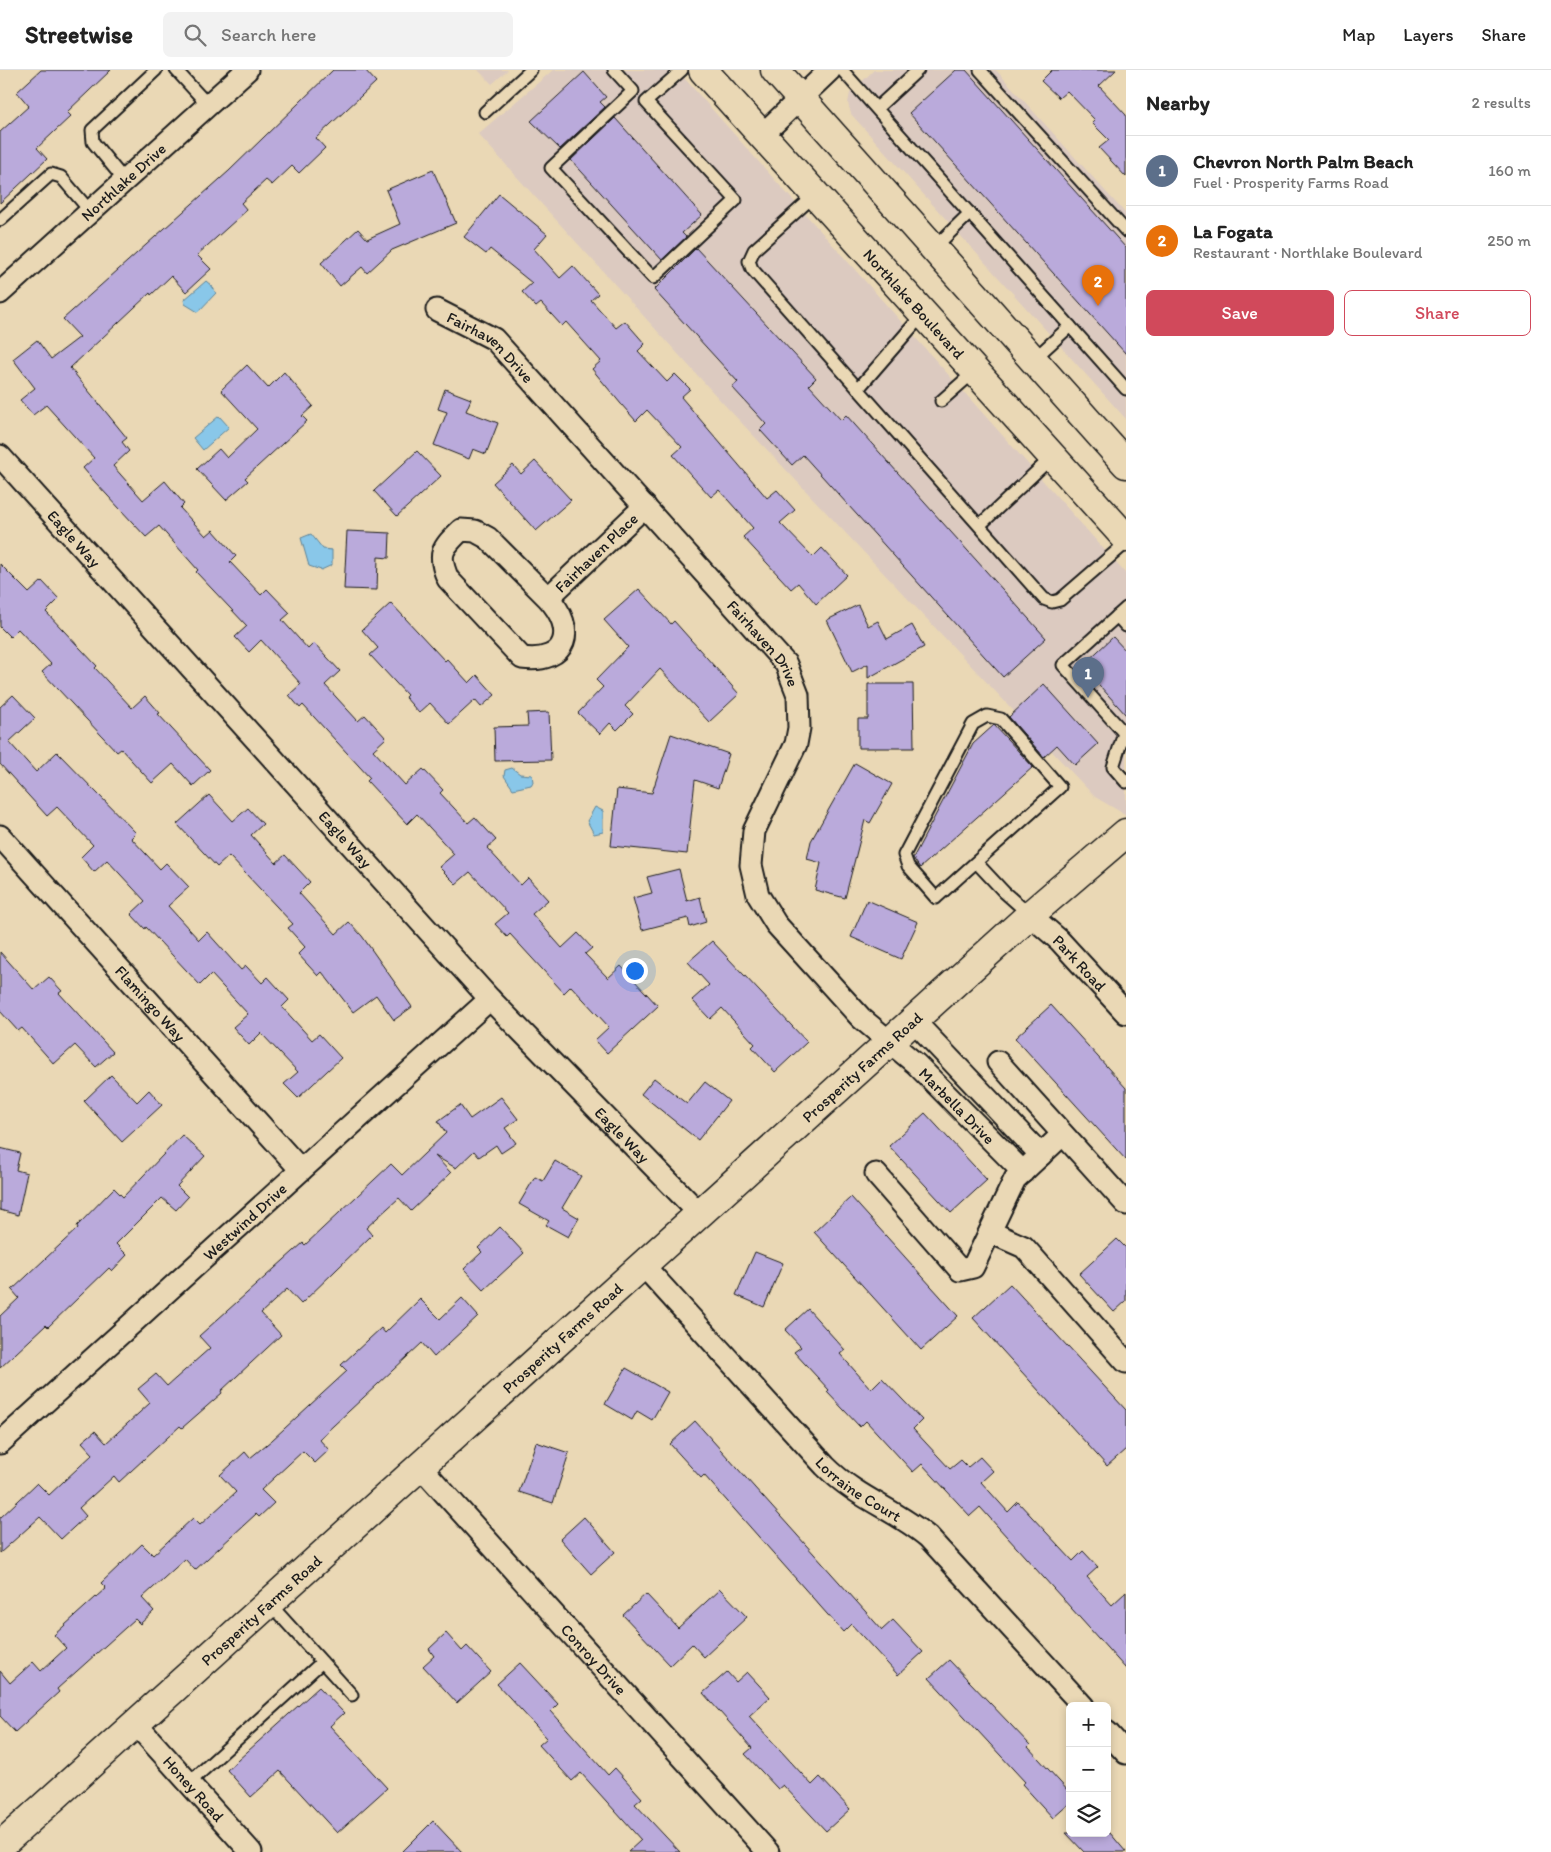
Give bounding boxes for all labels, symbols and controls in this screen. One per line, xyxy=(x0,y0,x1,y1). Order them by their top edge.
search box xyxy=(163,12,513,57)
text: Streetwise xyxy=(25,20,133,49)
icon: search xyxy=(181,21,209,49)
text: Search here xyxy=(221,23,316,46)
text: Map xyxy=(1342,24,1375,46)
text: Layers xyxy=(1403,24,1453,46)
text: Share xyxy=(1481,24,1526,46)
text: Nearby xyxy=(1146,90,1210,115)
text: 2 results xyxy=(1471,93,1531,112)
street label: Northlake Drive xyxy=(77,139,170,225)
text: Chevron North Palm Beach xyxy=(1193,150,1413,173)
text: 1 xyxy=(1158,161,1166,180)
text: 160 m xyxy=(1488,161,1531,180)
text: Fuel · Prosperity Farms Road xyxy=(1193,173,1389,192)
text: La Fogata xyxy=(1193,220,1273,243)
text: 2 xyxy=(1158,231,1166,250)
text: 250 m xyxy=(1487,231,1531,250)
text: Restaurant · Northlake Boulevard xyxy=(1193,243,1422,262)
street label: Northlake Boulevard xyxy=(860,245,969,363)
pin: 2 xyxy=(1082,265,1114,306)
button: Save xyxy=(1146,290,1334,336)
button: Share xyxy=(1344,290,1531,336)
street label: Fairhaven Drive xyxy=(444,307,538,387)
street label: Eagle Way xyxy=(44,506,105,571)
street label: Fairhaven Place xyxy=(550,508,642,596)
street label: Fairhaven Drive xyxy=(723,596,803,690)
pin: 1 xyxy=(1072,657,1104,698)
street label: Eagle Way xyxy=(315,806,377,872)
street label: Park Road xyxy=(1049,930,1111,995)
your location xyxy=(622,958,648,984)
street label: Flamingo Way xyxy=(111,961,190,1046)
street label: Prosperity Farms Road xyxy=(798,1007,926,1126)
street label: Marbella Drive xyxy=(915,1063,999,1148)
street label: Eagle Way xyxy=(591,1103,654,1167)
street label: Westwind Drive xyxy=(199,1179,290,1264)
street label: Prosperity Farms Road xyxy=(498,1278,627,1397)
street label: Lorraine Court xyxy=(812,1453,905,1525)
street label: Prosperity Farms Road xyxy=(197,1551,325,1669)
street label: Conroy Drive xyxy=(557,1620,631,1699)
map controls xyxy=(1066,1702,1111,1837)
button: + xyxy=(1066,1702,1111,1747)
button: − xyxy=(1066,1747,1111,1792)
street label: Honey Road xyxy=(159,1752,229,1826)
button: layers xyxy=(1066,1792,1111,1837)

